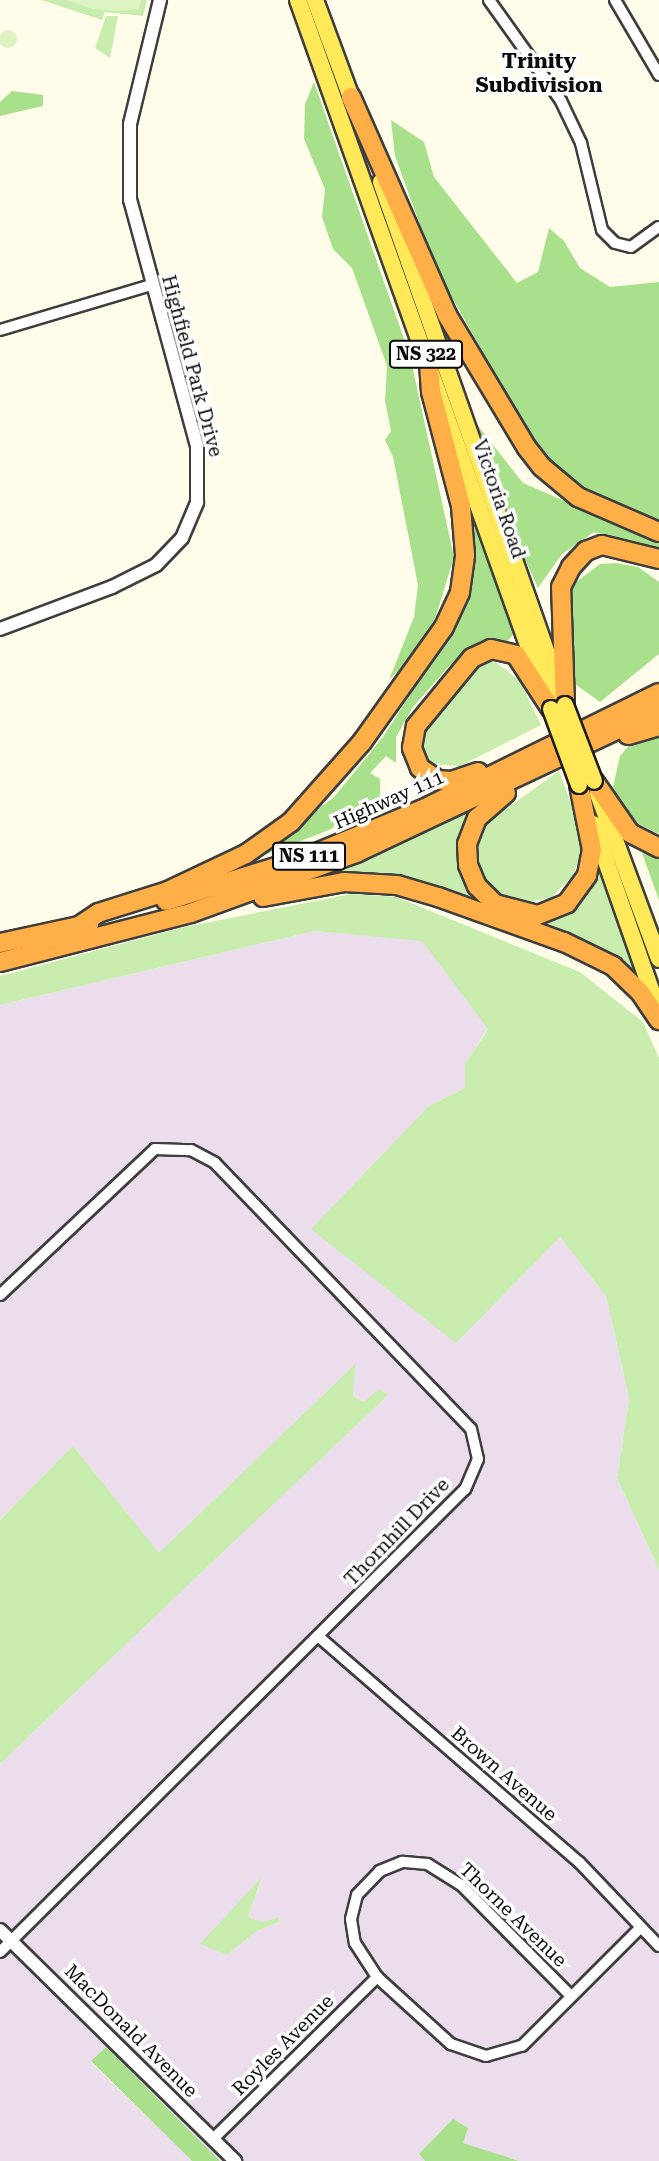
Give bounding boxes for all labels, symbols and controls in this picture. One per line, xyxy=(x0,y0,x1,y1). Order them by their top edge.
district label: Trinity Subdivision xyxy=(475,48,603,98)
street label: Highfield Park Drive xyxy=(157,273,227,459)
road number: NS 322 xyxy=(388,340,464,368)
street label: Victoria Road xyxy=(468,437,530,561)
street label: Highway 111 xyxy=(330,766,448,834)
road number: NS 111 xyxy=(270,842,348,870)
street label: Thornhill Drive xyxy=(340,1473,454,1591)
street label: Brown Avenue xyxy=(447,1722,561,1826)
street label: Thorne Avenue xyxy=(455,1858,571,1972)
street label: MacDonald Avenue xyxy=(60,1960,202,2102)
street label: Royles Avenue xyxy=(228,1990,338,2100)

